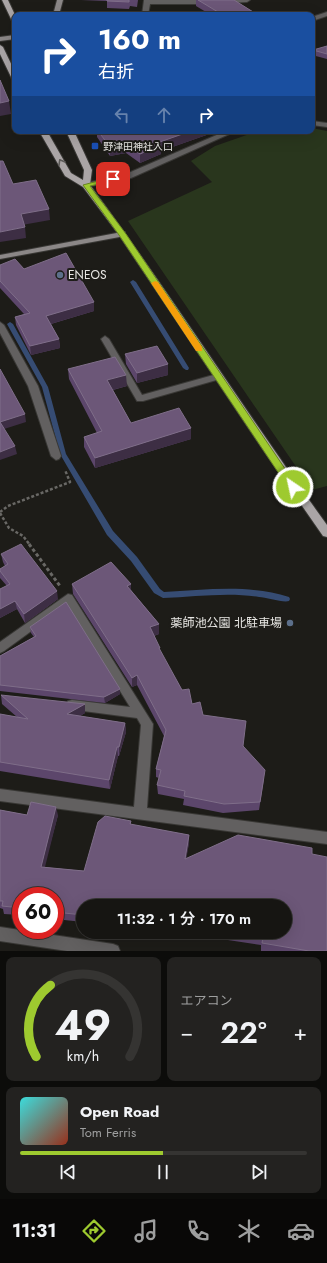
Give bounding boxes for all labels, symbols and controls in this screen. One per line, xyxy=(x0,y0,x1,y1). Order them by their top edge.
text: 160 m xyxy=(98,19,181,60)
icon: right xyxy=(32,28,84,80)
text: 右折 xyxy=(98,59,134,85)
icon: left xyxy=(111,104,133,126)
icon: ahead xyxy=(153,104,175,126)
icon: right xyxy=(195,104,217,126)
place label: 野津田神社入口 xyxy=(103,139,173,154)
marker: 野津田神社入口 xyxy=(90,141,100,151)
one-way arrow xyxy=(58,159,65,166)
pin xyxy=(96,162,130,196)
icon: arrive xyxy=(102,168,124,190)
place label: ENEOS xyxy=(68,266,107,284)
marker: ENEOS xyxy=(55,270,65,280)
position arrow xyxy=(272,466,314,508)
place label: 薬師池公園 北駐車場 xyxy=(170,614,282,632)
marker: 薬師池公園 北駐車場 xyxy=(285,618,295,628)
speed limit sign: 60 xyxy=(12,887,64,939)
text: 11:32 · 1 分 · 170 m xyxy=(117,908,251,930)
text: エアコン xyxy=(181,991,233,1010)
text: 49 xyxy=(55,995,112,1056)
text: 22° xyxy=(220,1011,267,1054)
text: − xyxy=(181,1016,193,1048)
text: + xyxy=(293,1016,307,1048)
text: km/h xyxy=(67,1046,99,1066)
text: Open Road xyxy=(80,1101,159,1123)
text: Tom Ferris xyxy=(80,1123,136,1142)
icon: previous xyxy=(57,1161,79,1183)
icon: pause xyxy=(152,1161,174,1183)
icon: next xyxy=(248,1161,270,1183)
icon: directions xyxy=(80,1217,108,1245)
icon: music xyxy=(132,1217,160,1245)
icon: phone xyxy=(184,1217,212,1245)
icon: climate xyxy=(235,1217,263,1245)
icon: car xyxy=(287,1217,315,1245)
text: 11:31 xyxy=(12,1218,56,1244)

